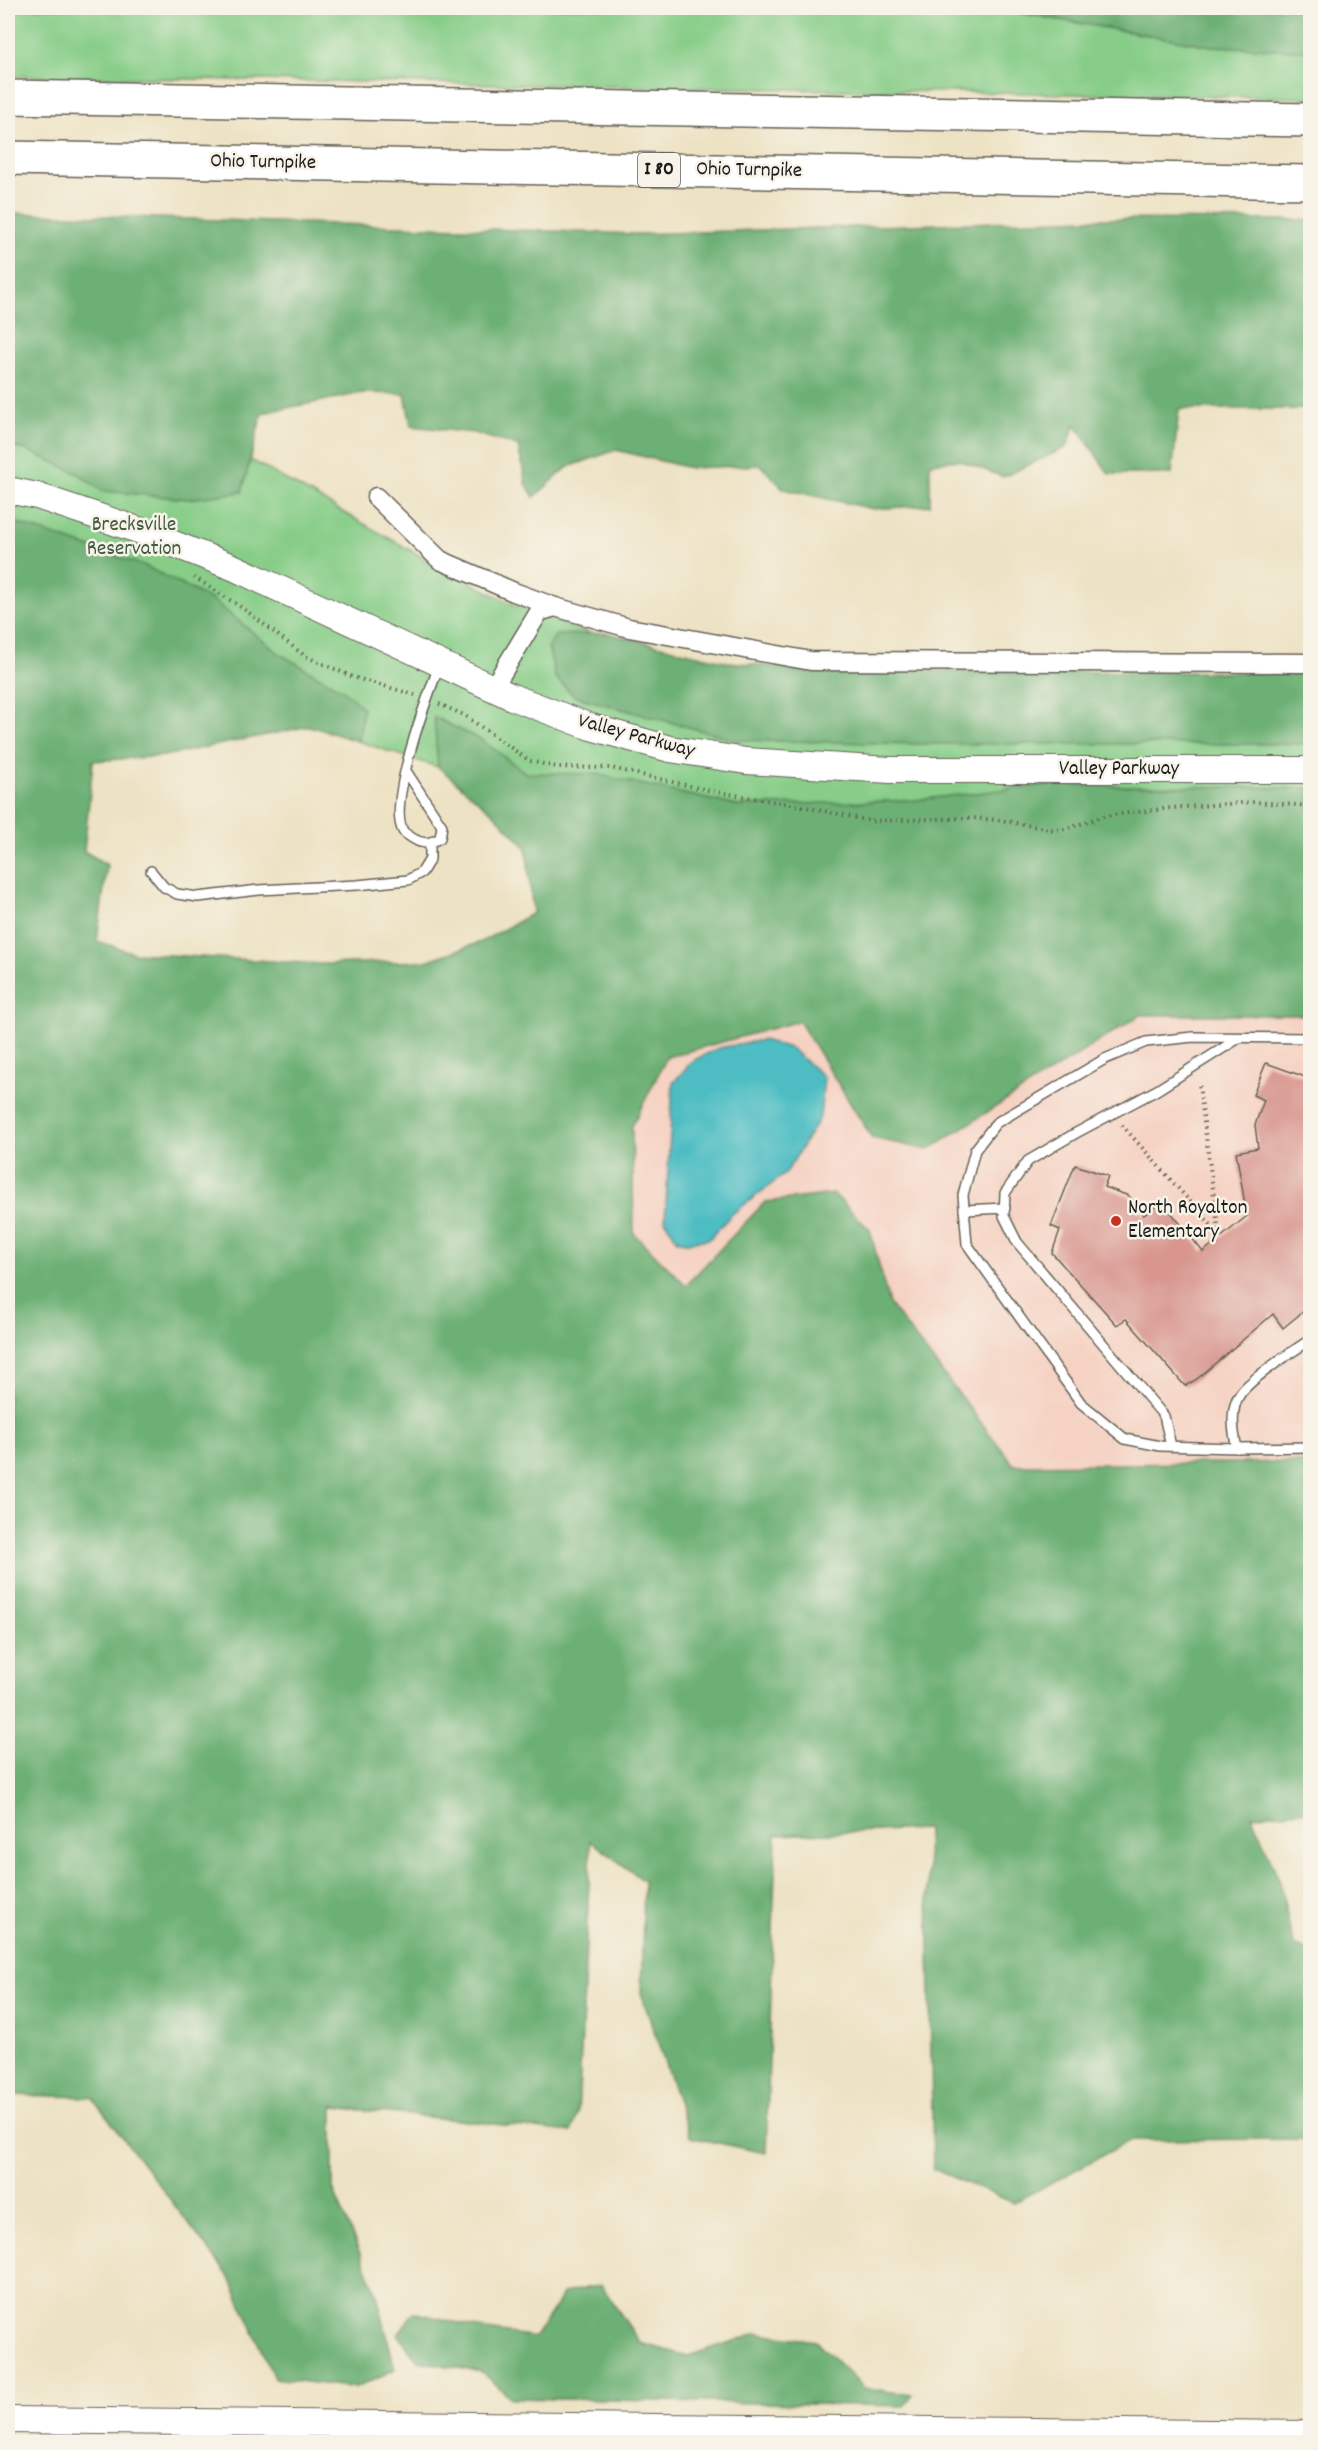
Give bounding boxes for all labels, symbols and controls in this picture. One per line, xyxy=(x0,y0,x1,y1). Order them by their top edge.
street label: Ohio Turnpike xyxy=(210,147,316,179)
road number: I 80 xyxy=(638,153,680,187)
street label: Ohio Turnpike xyxy=(696,155,802,187)
park label: Brecksville Reservation xyxy=(87,511,181,565)
street label: Valley Parkway xyxy=(574,707,698,767)
street label: Valley Parkway xyxy=(1059,755,1180,785)
place label: North Royalton Elementary xyxy=(1128,1194,1247,1248)
marker: North Royalton Elementary xyxy=(1109,1214,1123,1228)

